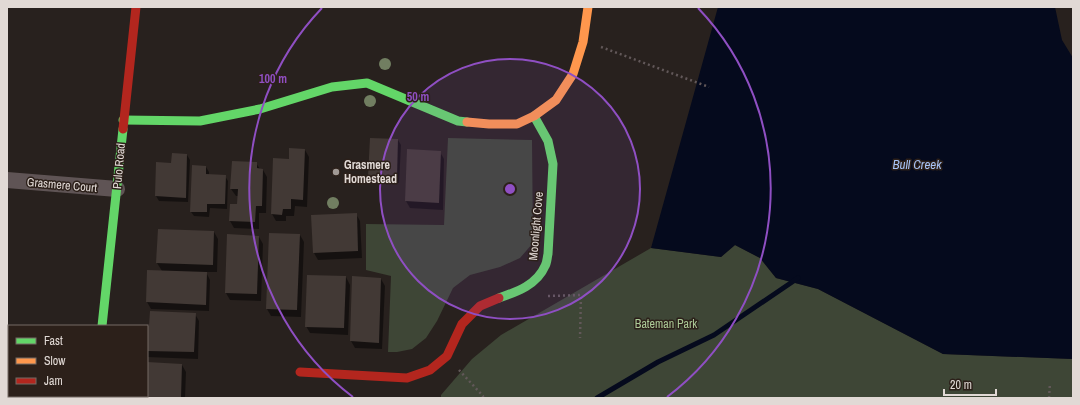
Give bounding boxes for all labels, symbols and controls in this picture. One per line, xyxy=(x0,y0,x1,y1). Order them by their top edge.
text: 100 m xyxy=(259,71,287,87)
text: 50 m xyxy=(407,89,429,105)
street label: Pulo Road xyxy=(109,142,129,190)
water label: Bull Creek xyxy=(892,156,942,173)
place label: Grasmere Homestead xyxy=(344,157,397,187)
marker: Grasmere Homestead xyxy=(331,167,341,177)
street label: Grasmere Court xyxy=(26,174,98,196)
centre of rings xyxy=(503,182,517,196)
street label: Moonlight Cove xyxy=(525,191,547,261)
park label: Bateman Park xyxy=(635,316,697,332)
legend xyxy=(8,325,148,397)
text: Fast xyxy=(44,333,63,349)
text: Slow xyxy=(44,353,66,369)
scale bar xyxy=(944,371,996,397)
text: Jam xyxy=(44,373,63,389)
text: 20 m xyxy=(950,377,972,393)

